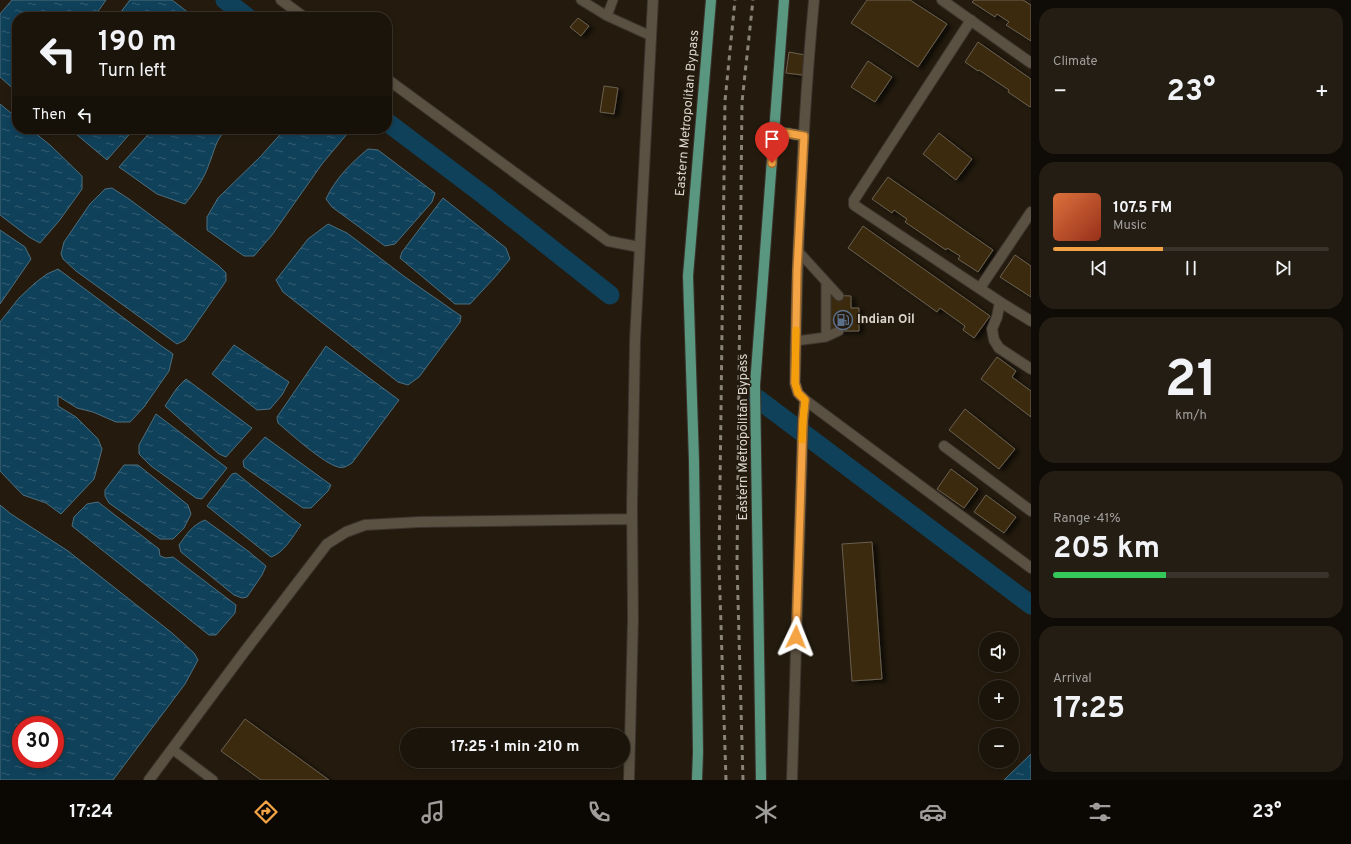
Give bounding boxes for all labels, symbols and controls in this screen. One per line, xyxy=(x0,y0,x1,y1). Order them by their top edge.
text: 190 m xyxy=(98,25,176,61)
icon: left xyxy=(32,28,84,80)
street label: Eastern Metropolitan Bypass xyxy=(673,29,703,197)
text: Climate xyxy=(1053,54,1098,70)
text: Turn left xyxy=(98,60,166,83)
text: 23° xyxy=(1167,74,1215,111)
text: − xyxy=(1053,79,1067,106)
text: + xyxy=(1315,79,1329,106)
icon: left xyxy=(74,104,96,126)
text: Then xyxy=(32,106,66,125)
pin xyxy=(755,122,789,163)
icon: arrive xyxy=(761,128,783,150)
text: 107.5 FM xyxy=(1113,199,1172,218)
text: Music xyxy=(1113,218,1147,234)
icon: previous xyxy=(1088,257,1110,279)
icon: pause xyxy=(1180,257,1202,279)
icon: next xyxy=(1272,257,1294,279)
fuel station icon: Indian Oil xyxy=(832,309,854,331)
place label: Indian Oil xyxy=(857,312,915,328)
text: 21 xyxy=(1165,349,1217,415)
street label: Eastern Metropolitan Bypass xyxy=(736,354,752,520)
text: km/h xyxy=(1175,408,1207,424)
text: Range · 41% xyxy=(1053,511,1121,527)
text: 205 km xyxy=(1053,531,1160,568)
position arrow xyxy=(775,616,817,658)
map controls xyxy=(979,632,1019,768)
button: sound xyxy=(979,632,1019,672)
text: Arrival xyxy=(1053,671,1092,687)
button: + xyxy=(979,680,1019,720)
text: 17:25 xyxy=(1053,691,1125,728)
speed limit sign: 30 xyxy=(12,716,64,768)
button: − xyxy=(979,728,1019,768)
text: 17:25 · 1 min · 210 m xyxy=(451,738,579,757)
icon: directions xyxy=(252,798,280,826)
icon: music xyxy=(419,798,447,826)
icon: phone xyxy=(585,798,613,826)
icon: climate xyxy=(752,798,780,826)
icon: car xyxy=(919,798,947,826)
icon: filters xyxy=(1086,798,1114,826)
text: 17:24 xyxy=(69,801,113,824)
text: 23° xyxy=(1252,801,1282,824)

